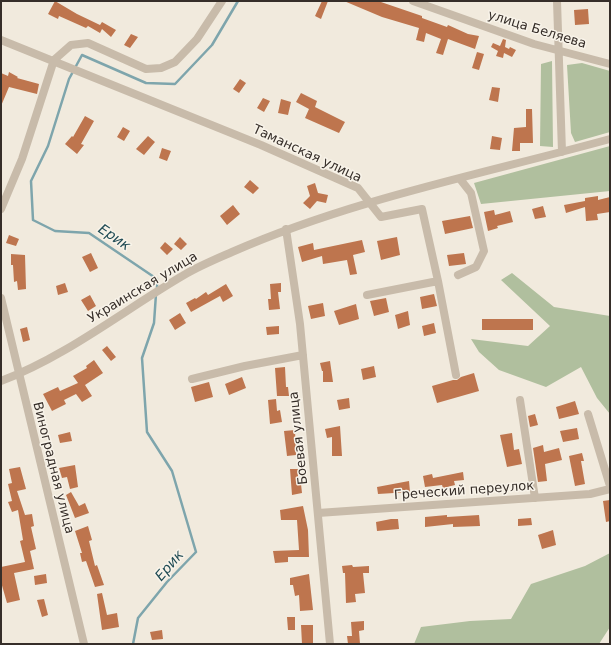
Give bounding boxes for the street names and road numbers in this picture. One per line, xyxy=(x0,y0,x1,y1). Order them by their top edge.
street label: улица Беляева xyxy=(486,8,588,52)
street label: Таманская улица xyxy=(250,122,364,186)
street label: Украинская улица xyxy=(85,249,201,327)
street label: Боевая улица xyxy=(286,391,312,485)
street label: Виноградная улица xyxy=(29,400,77,536)
street label: Греческий переулок xyxy=(393,478,535,504)

